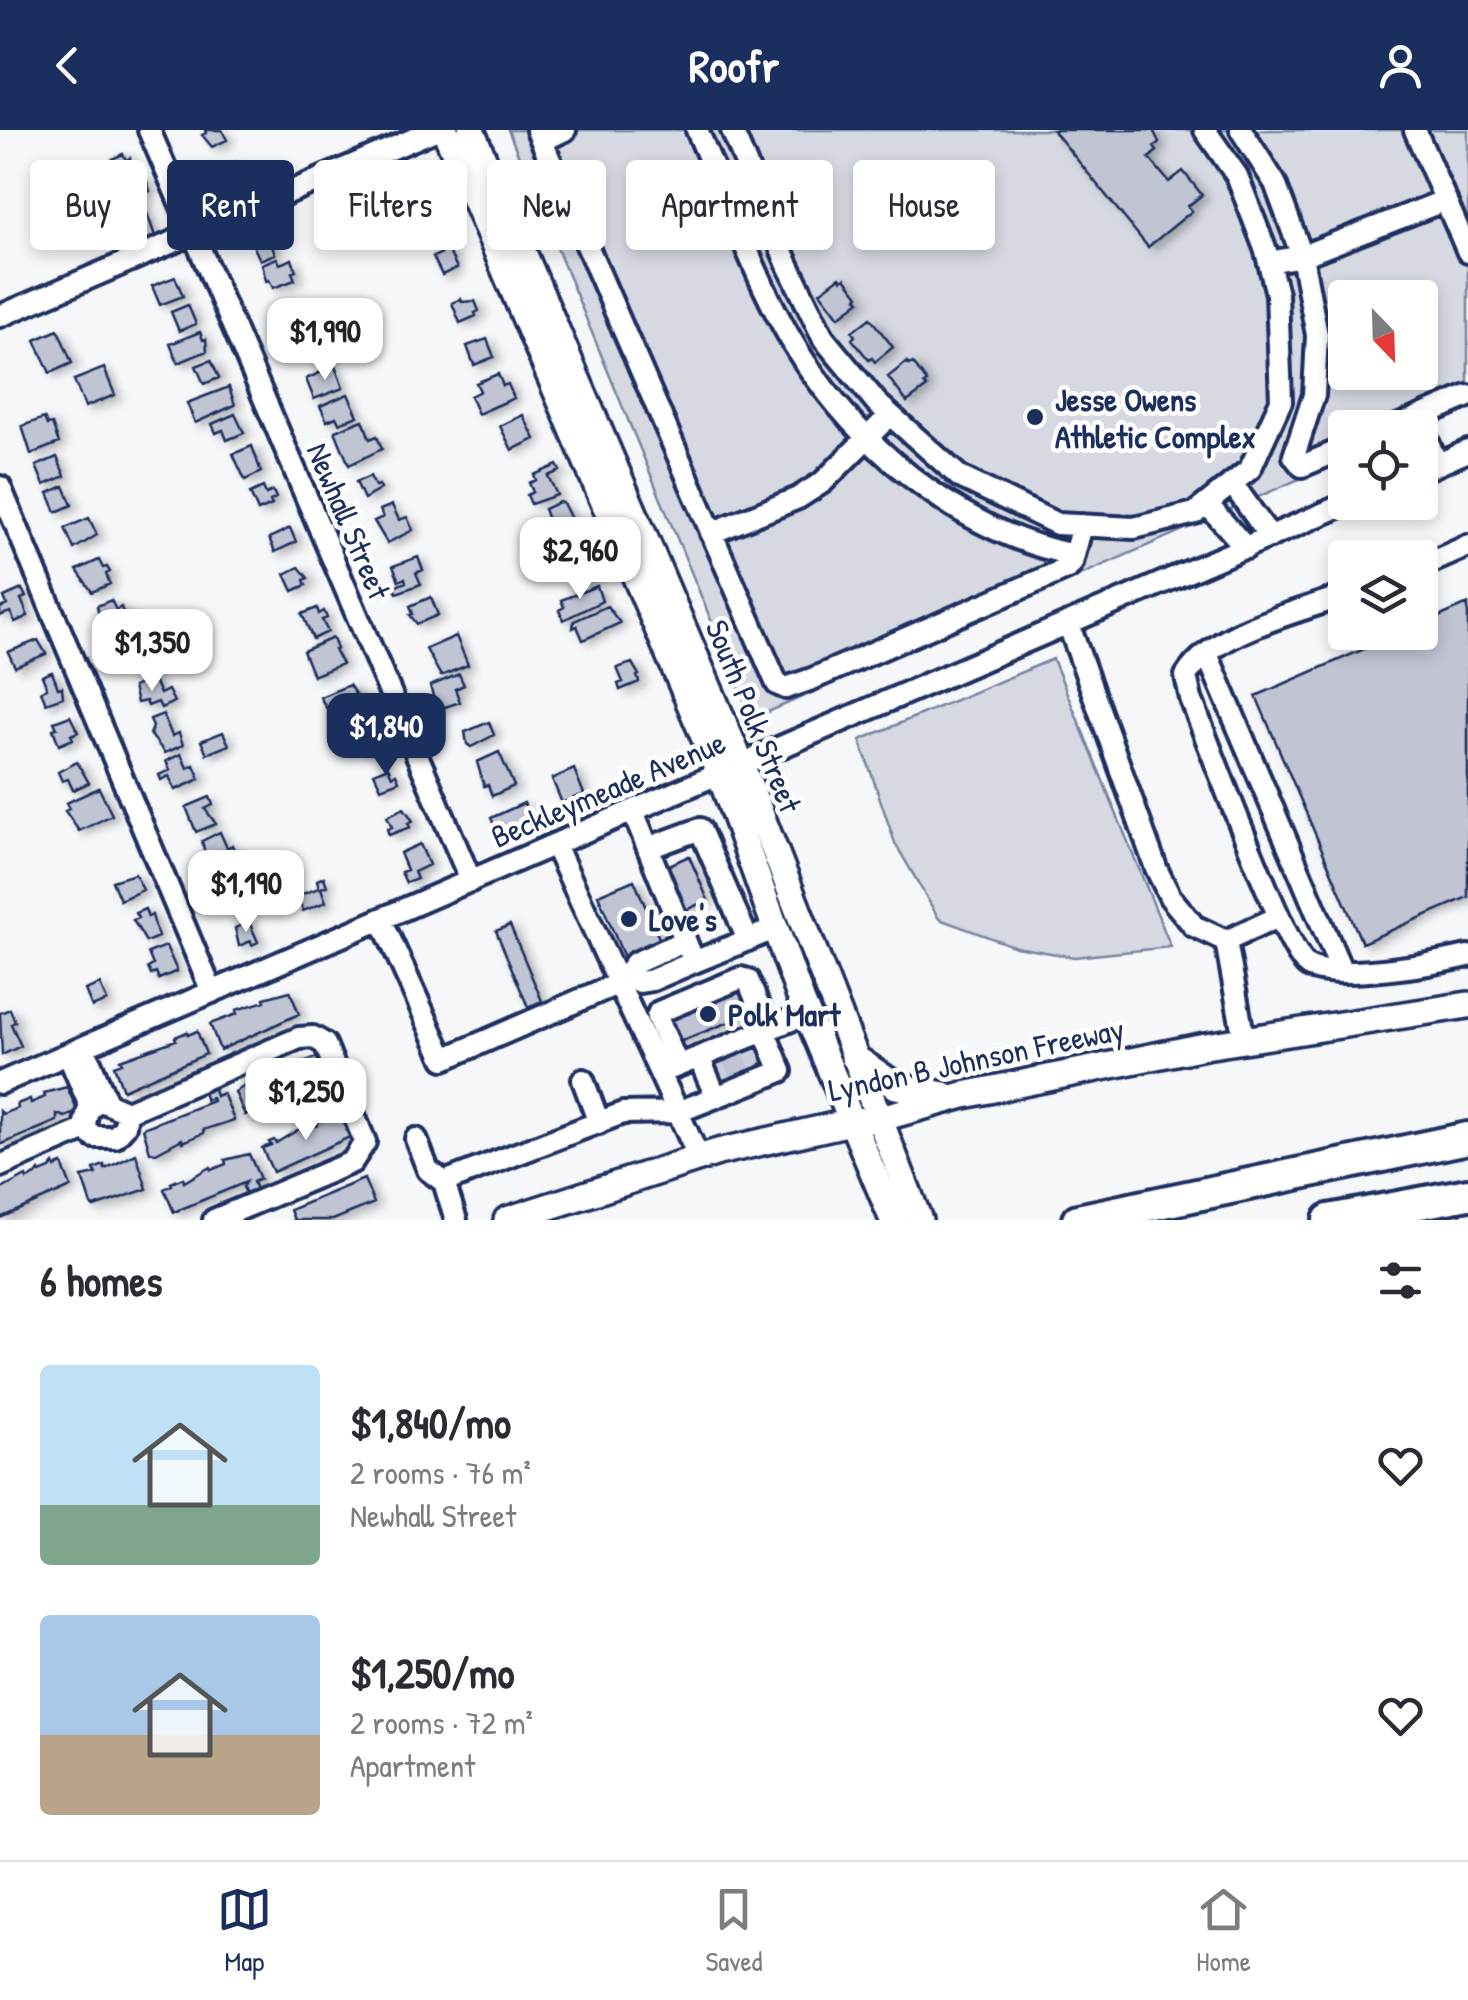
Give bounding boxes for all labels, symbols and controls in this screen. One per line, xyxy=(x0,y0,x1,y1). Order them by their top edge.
text: Roofr xyxy=(689,35,779,96)
icon: back xyxy=(40,38,95,93)
icon: person xyxy=(1373,38,1428,93)
chip: Buy xyxy=(30,160,147,250)
chip: Rent xyxy=(167,160,294,250)
chip: Filters xyxy=(314,160,467,250)
chip: New xyxy=(487,160,606,250)
chip: Apartment xyxy=(626,160,833,250)
chip: House xyxy=(853,160,995,250)
north arrow xyxy=(1328,280,1438,390)
map controls xyxy=(1328,280,1438,650)
pin: $1,990 xyxy=(244,298,406,383)
text: $1,990 xyxy=(289,309,361,352)
place label: Jesse Owens Athletic Complex xyxy=(1055,378,1256,459)
marker: Jesse Owens Athletic Complex xyxy=(1024,406,1046,428)
button: locate xyxy=(1328,410,1438,520)
street label: Newhall Street xyxy=(297,436,402,607)
pin: $2,960 xyxy=(499,517,661,602)
text: $2,960 xyxy=(542,528,618,571)
button: layers xyxy=(1328,540,1438,650)
pin: $1,350 xyxy=(71,609,233,694)
street label: South Polk Street xyxy=(696,613,813,820)
text: $1,350 xyxy=(114,620,190,663)
pin: $1,840 xyxy=(305,693,467,778)
text: $1,840 xyxy=(349,704,423,747)
street label: Beckleymeade Avenue xyxy=(484,720,732,858)
pin: $1,190 xyxy=(165,850,327,935)
text: $1,190 xyxy=(210,861,282,904)
place label: Love's xyxy=(649,898,717,941)
marker: Love's xyxy=(618,908,640,930)
place label: Polk Mart xyxy=(728,993,841,1036)
marker: Polk Mart xyxy=(697,1003,719,1025)
street label: Lyndon B Johnson Freeway xyxy=(824,1007,1128,1111)
pin: $1,250 xyxy=(225,1058,387,1143)
text: $1,250 xyxy=(267,1069,345,1112)
text: 6 homes xyxy=(40,1252,162,1309)
icon: filters xyxy=(1373,1253,1428,1308)
text: $1,840/mo xyxy=(350,1394,511,1451)
icon: home xyxy=(120,1405,240,1525)
icon: heart xyxy=(1373,1438,1428,1493)
text: 2 rooms · 76 m² xyxy=(350,1451,531,1494)
text: Newhall Street xyxy=(350,1494,516,1537)
text: $1,250/mo xyxy=(350,1644,515,1701)
icon: home xyxy=(120,1655,240,1775)
icon: heart xyxy=(1373,1688,1428,1743)
text: 2 rooms · 72 m² xyxy=(350,1701,533,1744)
text: Apartment xyxy=(350,1744,475,1787)
tab: Map xyxy=(217,1882,272,1980)
tab: Saved xyxy=(705,1882,763,1980)
tab: Home xyxy=(1196,1882,1251,1980)

